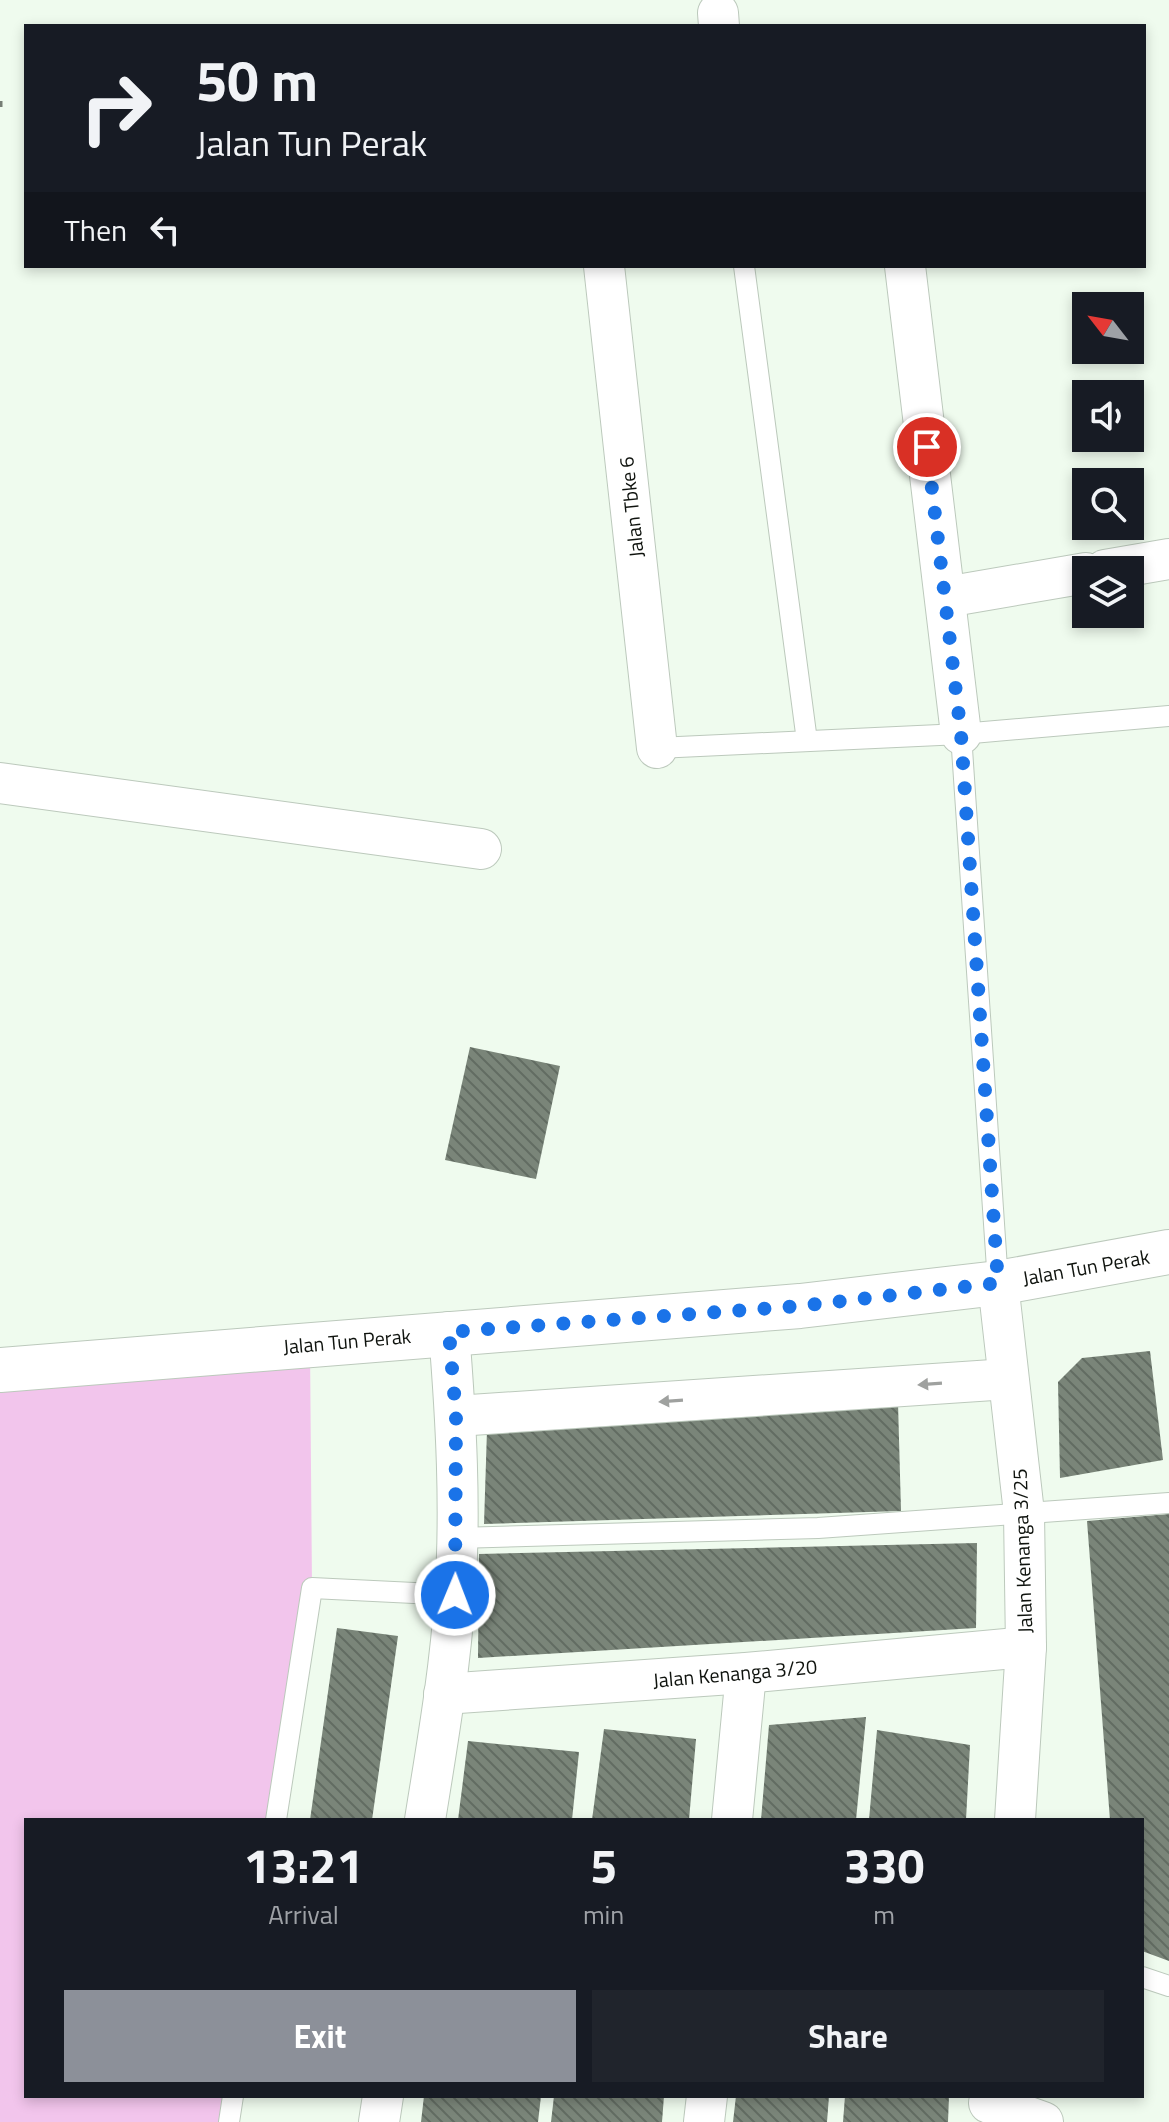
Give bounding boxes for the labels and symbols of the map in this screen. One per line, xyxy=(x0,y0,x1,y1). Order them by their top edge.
north arrow xyxy=(1072,292,1144,364)
pin xyxy=(893,413,961,481)
street label: Jalan Tbke 6 xyxy=(610,455,652,559)
street label: Jalan Tun Perak xyxy=(1020,1241,1152,1293)
street label: Jalan Tun Perak xyxy=(282,1320,413,1362)
one-way arrow xyxy=(918,1378,943,1391)
one-way arrow xyxy=(658,1395,683,1408)
street label: Jalan Kenanga 3/25 xyxy=(1004,1468,1040,1634)
position arrow xyxy=(413,1553,497,1637)
street label: Jalan Kenanga 3/20 xyxy=(652,1650,818,1696)

